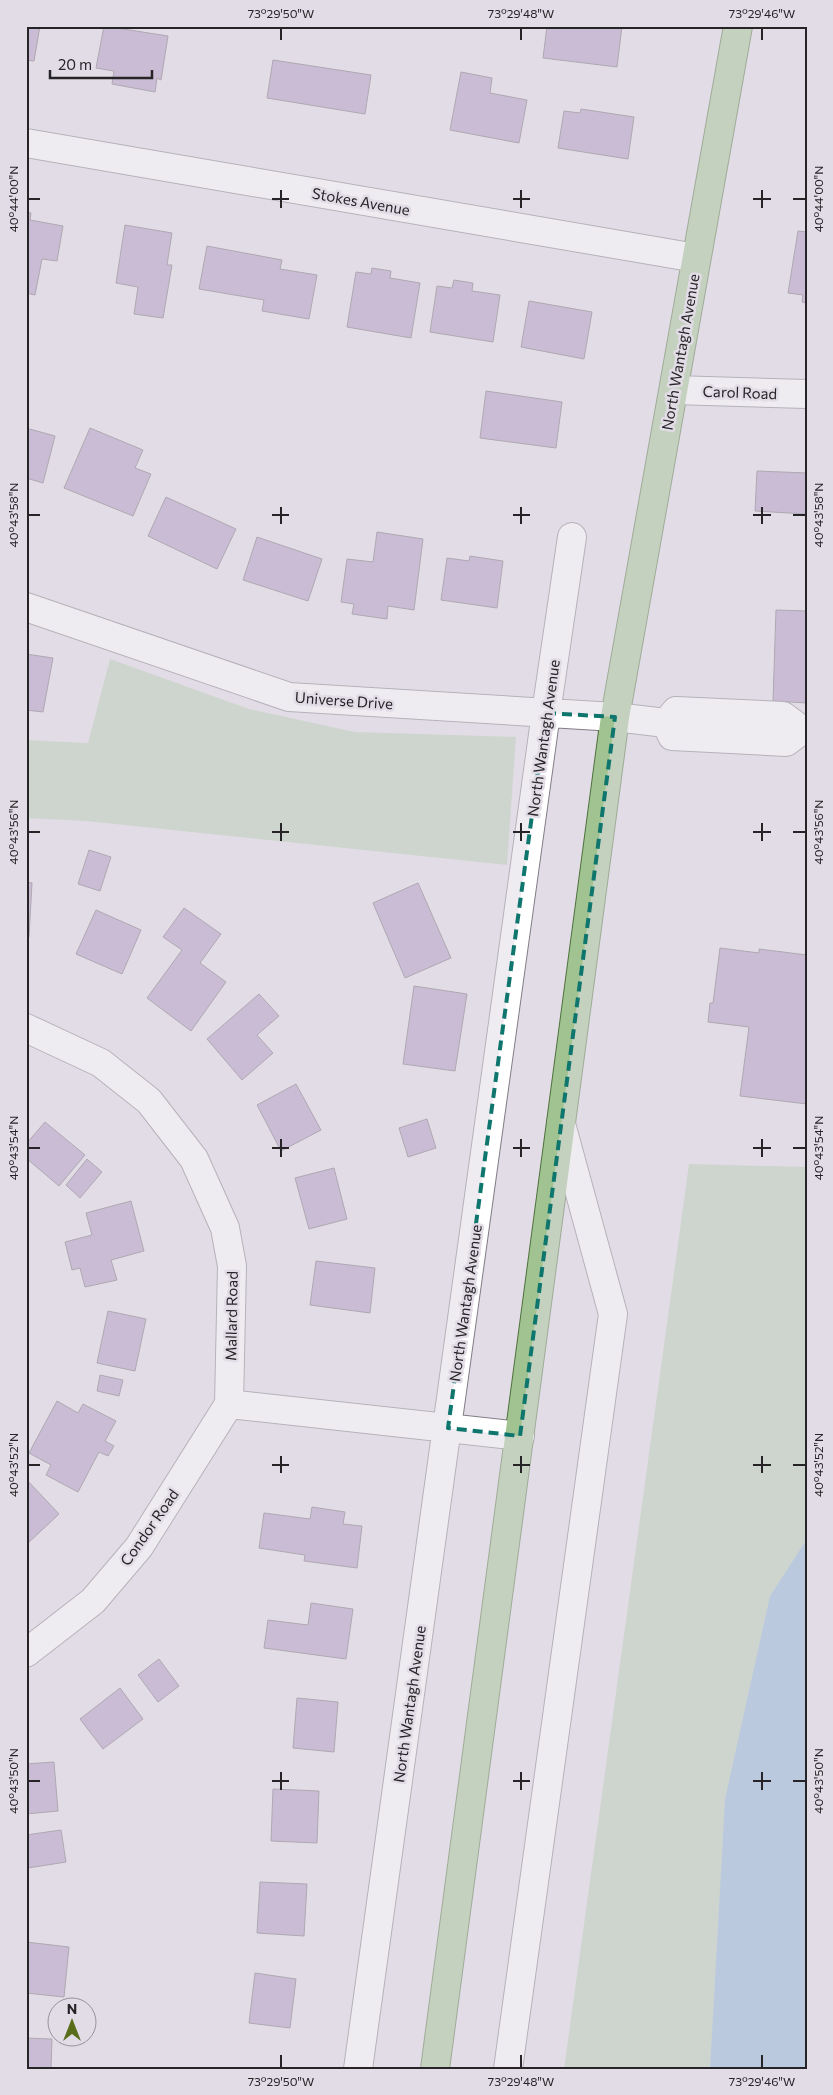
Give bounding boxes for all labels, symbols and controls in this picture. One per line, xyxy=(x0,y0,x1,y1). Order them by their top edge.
text: 73°29'50"W xyxy=(248,6,314,20)
text: 73°29'48"W xyxy=(488,6,554,20)
text: 73°29'46"W xyxy=(729,6,795,20)
scale bar xyxy=(50,48,152,80)
text: 20 m xyxy=(58,55,92,73)
text: 40°44'00"N xyxy=(6,166,20,232)
text: 40°44'00"N xyxy=(811,166,825,232)
street label: Stokes Avenue xyxy=(311,184,411,218)
street label: North Wantagh Avenue xyxy=(657,272,703,432)
street label: Carol Road xyxy=(702,382,778,402)
text: 40°43'58"N xyxy=(6,483,20,547)
text: 40°43'58"N xyxy=(811,483,825,547)
street label: North Wantagh Avenue xyxy=(523,658,563,818)
street label: Universe Drive xyxy=(294,688,394,712)
text: 40°43'56"N xyxy=(6,800,20,864)
text: 40°43'56"N xyxy=(811,800,825,864)
text: 40°43'54"N xyxy=(6,1116,20,1180)
text: 40°43'54"N xyxy=(811,1116,825,1180)
street label: North Wantagh Avenue xyxy=(445,1223,485,1383)
street label: Mallard Road xyxy=(221,1271,241,1361)
text: 40°43'52"N xyxy=(6,1433,20,1497)
text: 40°43'52"N xyxy=(811,1433,825,1497)
street label: Condor Road xyxy=(116,1485,182,1569)
street label: North Wantagh Avenue xyxy=(389,1624,429,1784)
text: 40°43'50"N xyxy=(6,1748,20,1814)
text: 40°43'50"N xyxy=(811,1748,825,1814)
north arrow xyxy=(48,1998,98,2048)
text: N xyxy=(67,2000,77,2017)
text: 73°29'50"W xyxy=(248,2074,314,2088)
text: 73°29'48"W xyxy=(488,2074,554,2088)
text: 73°29'46"W xyxy=(729,2074,795,2088)

